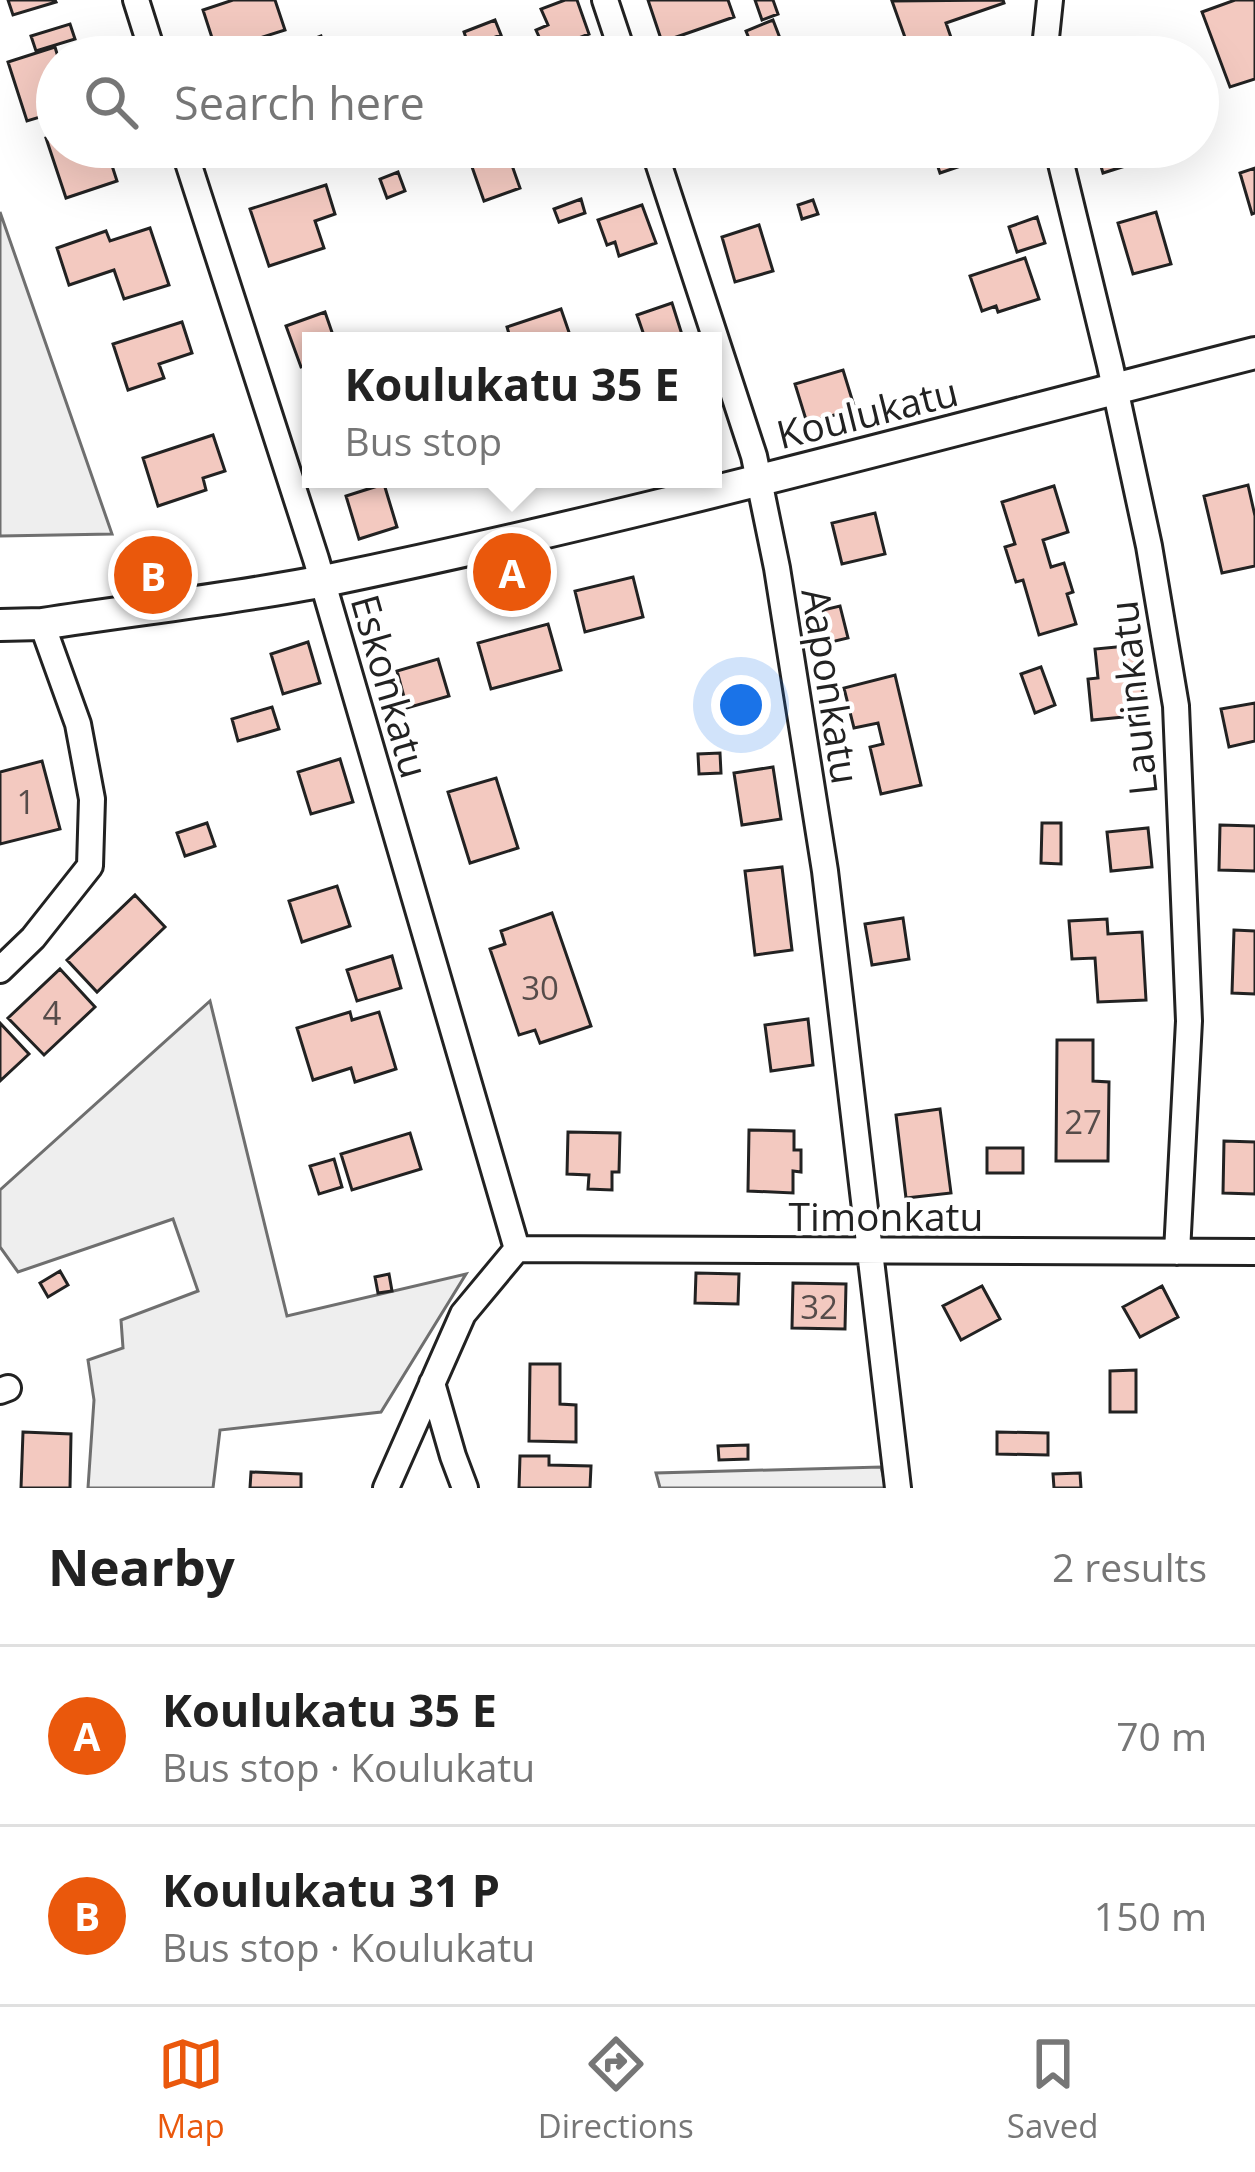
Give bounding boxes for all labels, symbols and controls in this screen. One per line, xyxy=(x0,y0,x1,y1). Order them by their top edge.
search box xyxy=(36,36,1219,168)
icon: search xyxy=(78,69,144,135)
text: Search here xyxy=(174,72,425,133)
popup xyxy=(302,332,722,488)
text: Koulukatu 35 E xyxy=(345,353,679,414)
street label: Koulukatu xyxy=(771,364,963,460)
text: Bus stop xyxy=(345,414,502,467)
pin: A xyxy=(473,527,551,617)
pin: B xyxy=(114,530,192,620)
street label: Aaponkatu xyxy=(790,584,874,788)
street label: Eskonkatu xyxy=(340,588,442,784)
street label: Laurinkatu xyxy=(1095,598,1169,798)
your location xyxy=(711,675,771,735)
house number: 1 xyxy=(17,779,35,824)
house number: 30 xyxy=(521,965,559,1010)
house number: 4 xyxy=(43,990,62,1035)
house number: 27 xyxy=(1064,1099,1102,1144)
street label: Timonkatu xyxy=(789,1189,983,1242)
house number: 32 xyxy=(800,1284,838,1329)
text: Nearby xyxy=(48,1531,235,1601)
text: 2 results xyxy=(1052,1540,1207,1593)
text: Koulukatu 35 E xyxy=(162,1679,497,1740)
text: A xyxy=(74,1709,100,1762)
text: 70 m xyxy=(1116,1709,1207,1762)
text: Bus stop · Koulukatu xyxy=(162,1740,535,1793)
text: Koulukatu 31 P xyxy=(162,1859,500,1920)
text: B xyxy=(74,1889,100,1942)
text: 150 m xyxy=(1094,1889,1207,1942)
text: Bus stop · Koulukatu xyxy=(162,1920,535,1973)
tab: Map xyxy=(157,2031,225,2148)
tab: Directions xyxy=(538,2031,694,2148)
tab: Saved xyxy=(1007,2031,1098,2148)

